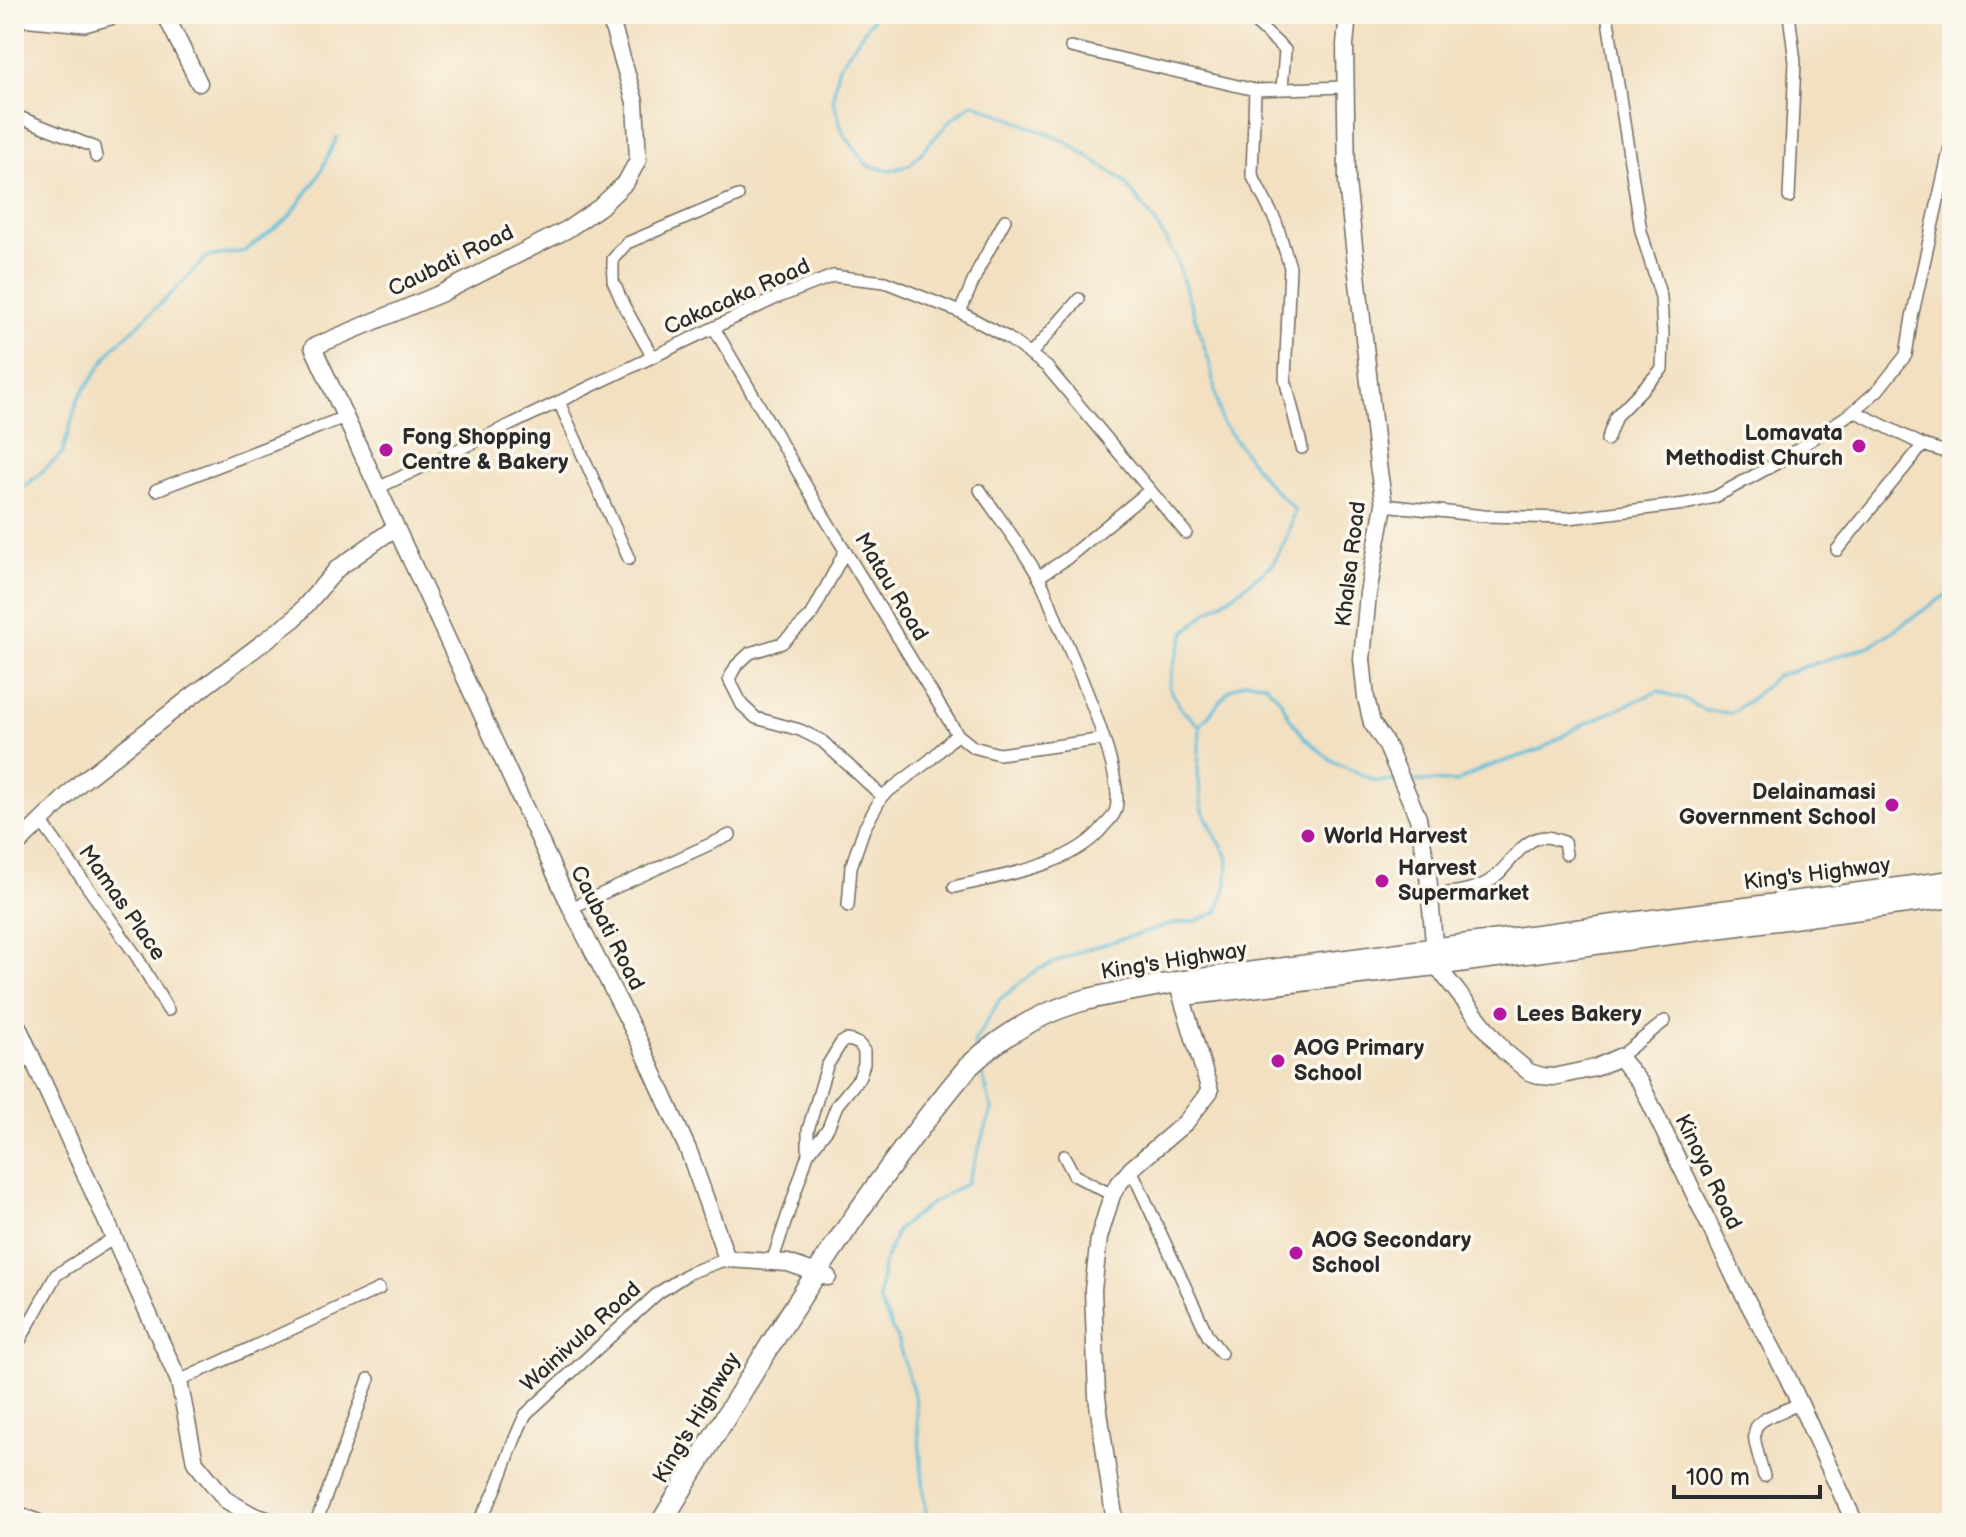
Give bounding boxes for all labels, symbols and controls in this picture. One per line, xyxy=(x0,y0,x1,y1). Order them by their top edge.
street label: Caubati Road xyxy=(384,219,518,303)
street label: Cakacaka Road xyxy=(660,253,814,341)
place label: Lomavata Methodist Church xyxy=(1665,420,1843,472)
place label: Fong Shopping Centre & Bakery xyxy=(402,424,568,476)
marker: Lomavata Methodist Church xyxy=(1850,437,1868,455)
marker: Fong Shopping Centre & Bakery xyxy=(377,441,395,459)
street label: Khalsa Road xyxy=(1330,500,1372,628)
street label: Matau Road xyxy=(848,528,934,646)
place label: Delainamasi Government School xyxy=(1679,779,1876,831)
marker: Delainamasi Government School xyxy=(1883,796,1901,814)
place label: World Harvest xyxy=(1324,823,1468,850)
marker: World Harvest xyxy=(1299,827,1317,845)
street label: Mamas Place xyxy=(72,840,172,966)
street label: King's Highway xyxy=(1742,852,1892,896)
place label: Harvest Supermarket xyxy=(1398,855,1530,907)
street label: Caubati Road xyxy=(564,861,650,995)
marker: Harvest Supermarket xyxy=(1373,872,1391,890)
street label: King's Highway xyxy=(1099,936,1249,986)
place label: Lees Bakery xyxy=(1516,1001,1642,1028)
marker: Lees Bakery xyxy=(1491,1005,1509,1023)
place label: AOG Primary School xyxy=(1293,1035,1424,1087)
marker: AOG Primary School xyxy=(1269,1052,1287,1070)
street label: Kinoya Road xyxy=(1668,1110,1748,1234)
place label: AOG Secondary School xyxy=(1311,1227,1471,1279)
marker: AOG Secondary School xyxy=(1287,1244,1305,1262)
street label: Wainivula Road xyxy=(515,1276,647,1398)
street label: King's Highway xyxy=(647,1348,747,1488)
scale bar xyxy=(1674,1449,1820,1499)
text: 100 m xyxy=(1686,1463,1750,1492)

